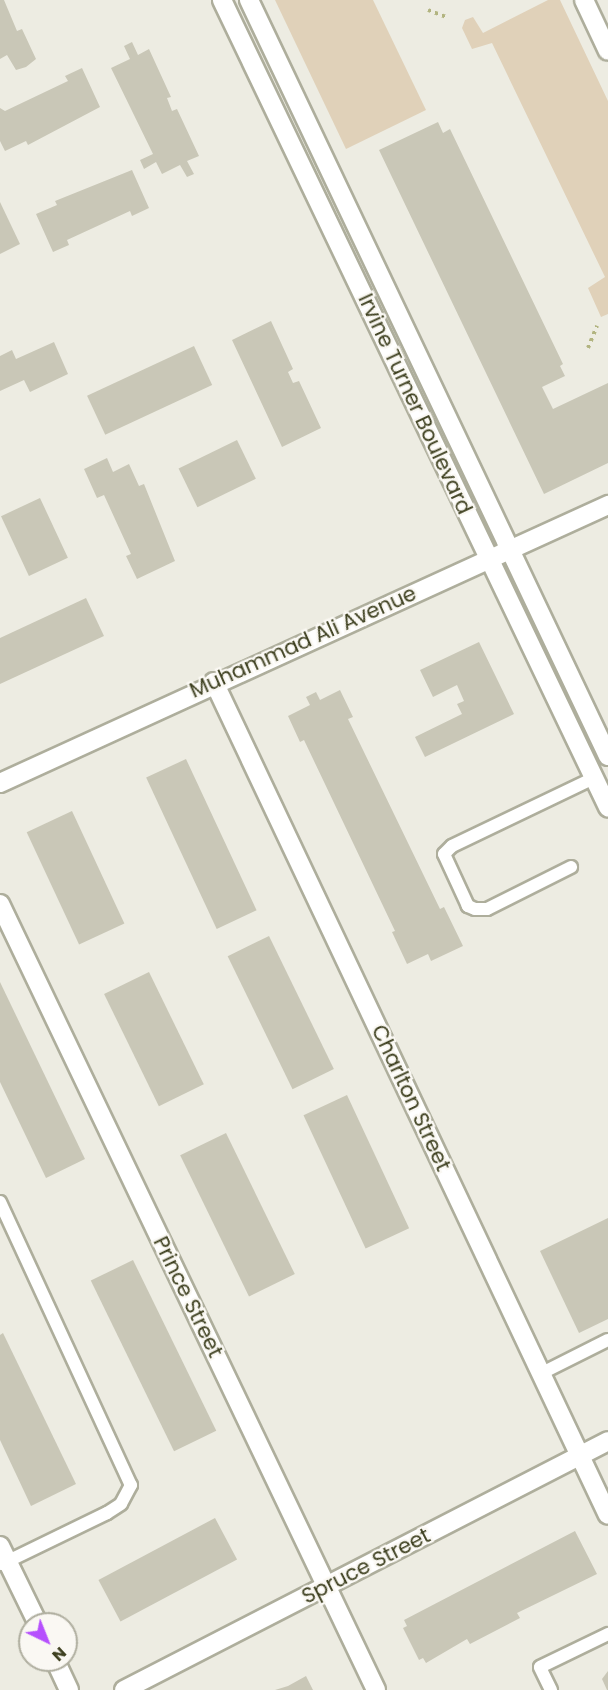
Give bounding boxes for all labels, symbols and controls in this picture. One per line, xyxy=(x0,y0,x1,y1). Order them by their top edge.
street label: Irvine Turner Boulevard xyxy=(353,290,477,518)
street label: Muhammad Ali Avenue xyxy=(186,581,420,703)
street label: Charlton Street xyxy=(366,1021,456,1175)
street label: Prince Street xyxy=(148,1232,228,1362)
street label: Spruce Street xyxy=(298,1523,434,1609)
north arrow xyxy=(18,1612,78,1672)
text: N xyxy=(47,1642,72,1667)

